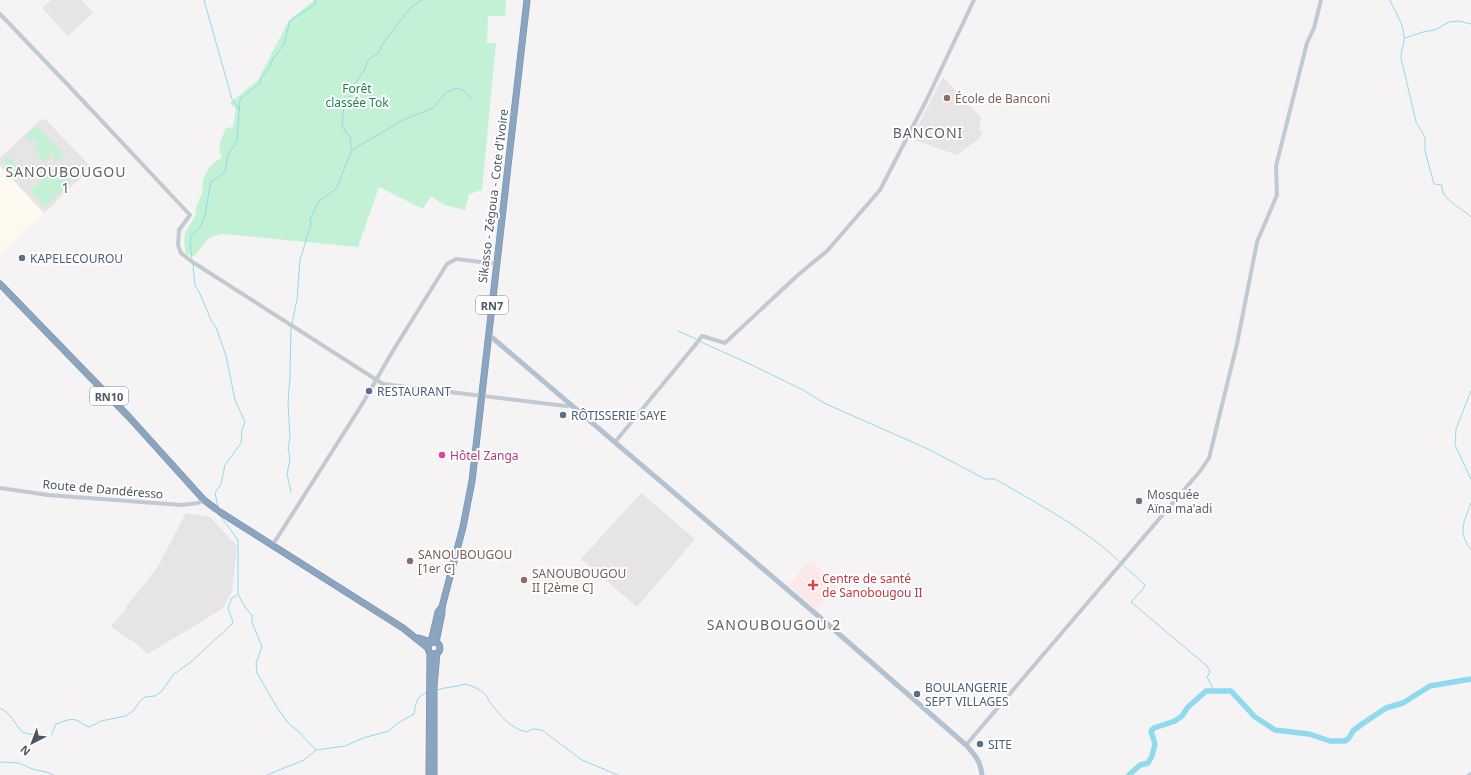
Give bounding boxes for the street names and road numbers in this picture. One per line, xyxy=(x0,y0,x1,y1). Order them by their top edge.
street label: Sikasso - Zégoua - Cote d'Ivoire xyxy=(474,108,512,284)
road number: RN7 xyxy=(476,296,508,314)
road number: RN10 xyxy=(90,387,128,405)
street label: Route de Dandéresso xyxy=(42,475,164,503)

